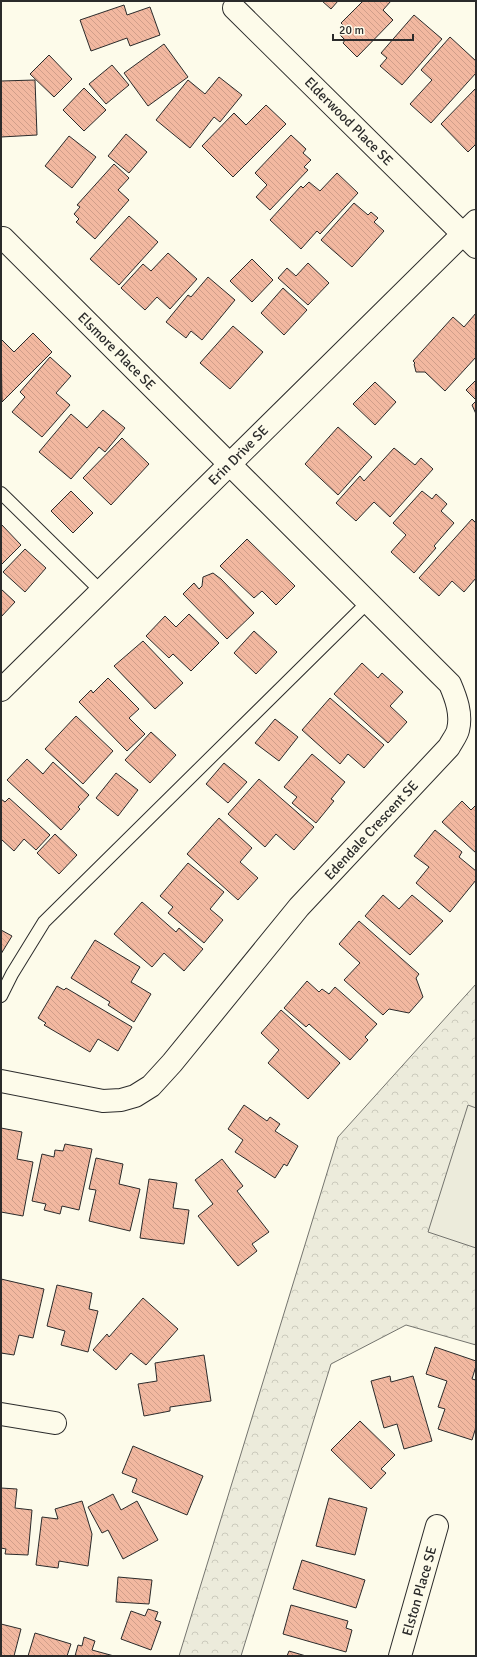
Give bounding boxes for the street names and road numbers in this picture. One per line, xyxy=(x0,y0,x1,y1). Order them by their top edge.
street label: Elderwood Place SE xyxy=(301,74,397,169)
street label: Elsmore Place SE xyxy=(74,309,159,394)
street label: Erin Drive SE xyxy=(205,422,272,489)
street label: Edendale Crescent SE xyxy=(321,777,422,884)
street label: Elston Place SE xyxy=(399,1544,440,1638)

